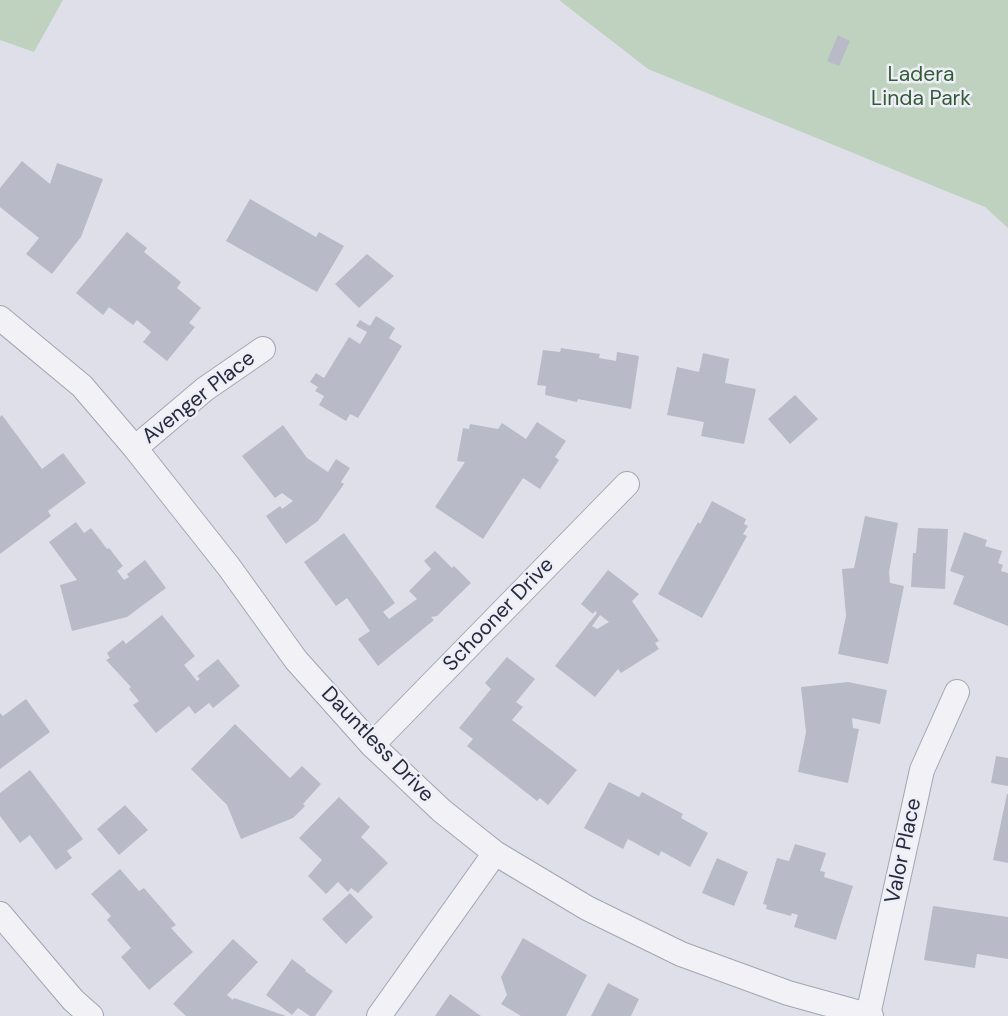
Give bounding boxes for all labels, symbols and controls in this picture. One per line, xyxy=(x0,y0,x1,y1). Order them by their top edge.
park label: Ladera Linda Park xyxy=(871,62,971,112)
street label: Avenger Place xyxy=(138,346,260,450)
street label: Schooner Drive xyxy=(438,553,560,677)
street label: Dauntless Drive xyxy=(315,682,439,808)
street label: Valor Place xyxy=(881,796,927,906)

